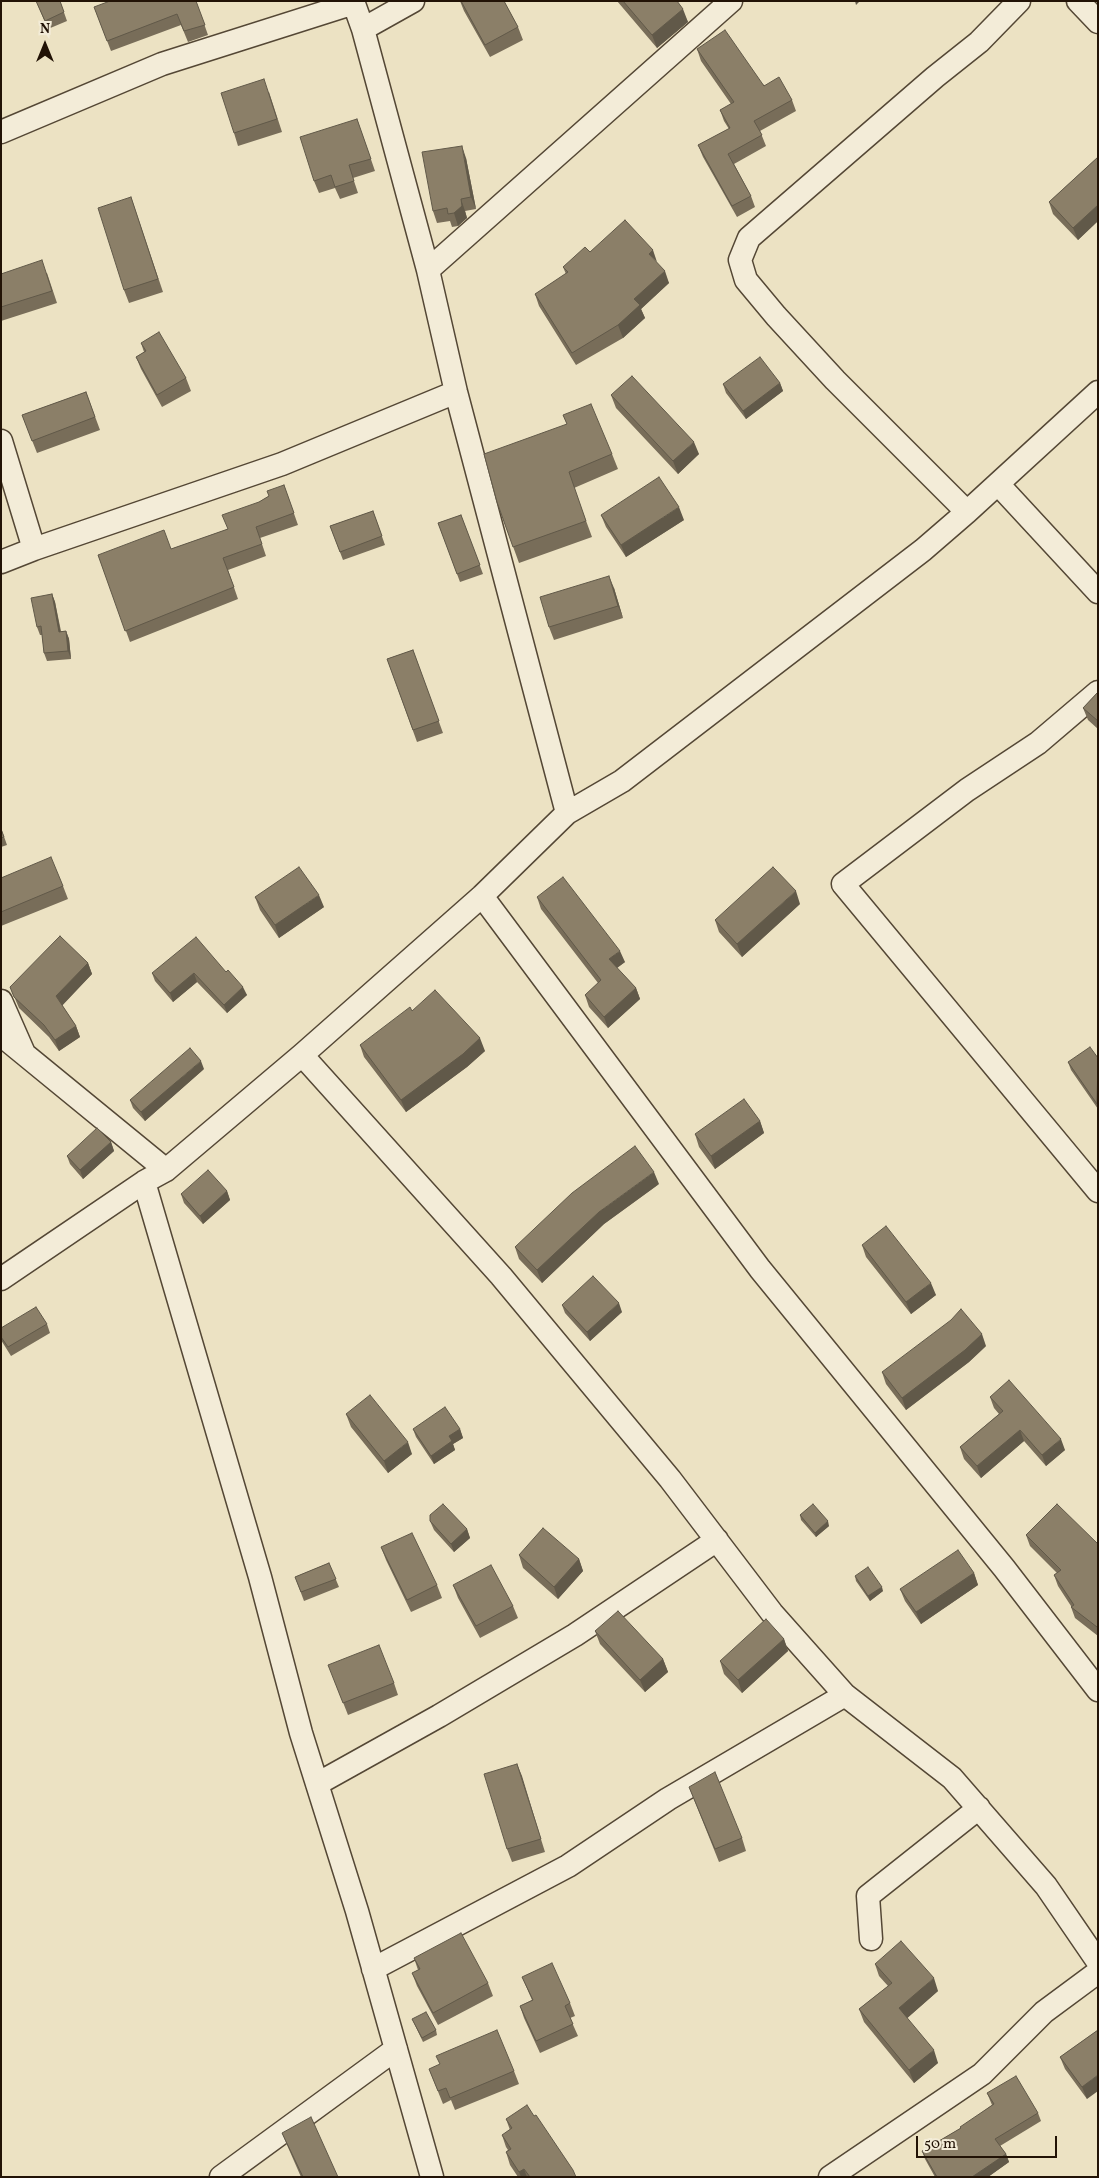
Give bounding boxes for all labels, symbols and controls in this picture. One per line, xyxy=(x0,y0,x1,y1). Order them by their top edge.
north arrow xyxy=(20,20,70,70)
text: N xyxy=(40,20,50,39)
scale bar xyxy=(919,2126,1060,2158)
text: 50 m xyxy=(924,2134,956,2155)

